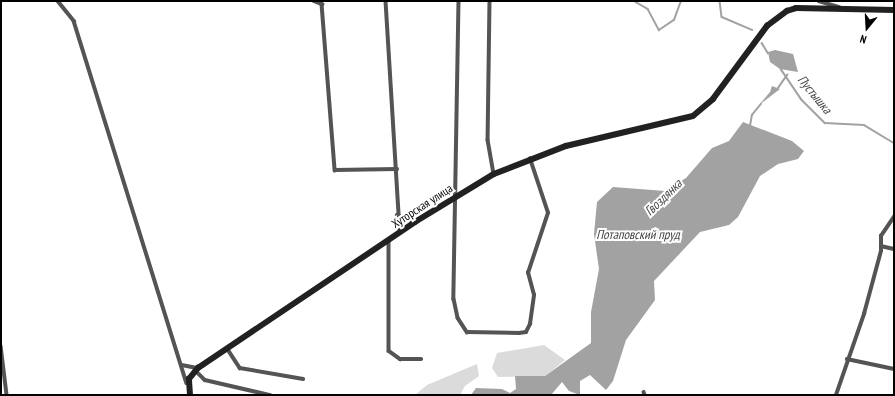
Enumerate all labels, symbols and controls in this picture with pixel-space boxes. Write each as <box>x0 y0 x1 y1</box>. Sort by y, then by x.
north arrow <box>847 8 887 48</box>
text: N <box>858 32 868 47</box>
water label: Пустышка <box>794 73 834 117</box>
water label: Гвоздянка <box>642 177 686 219</box>
street label: Хуторская улица <box>389 181 455 231</box>
water label: Потаповский пруд <box>596 227 680 243</box>

